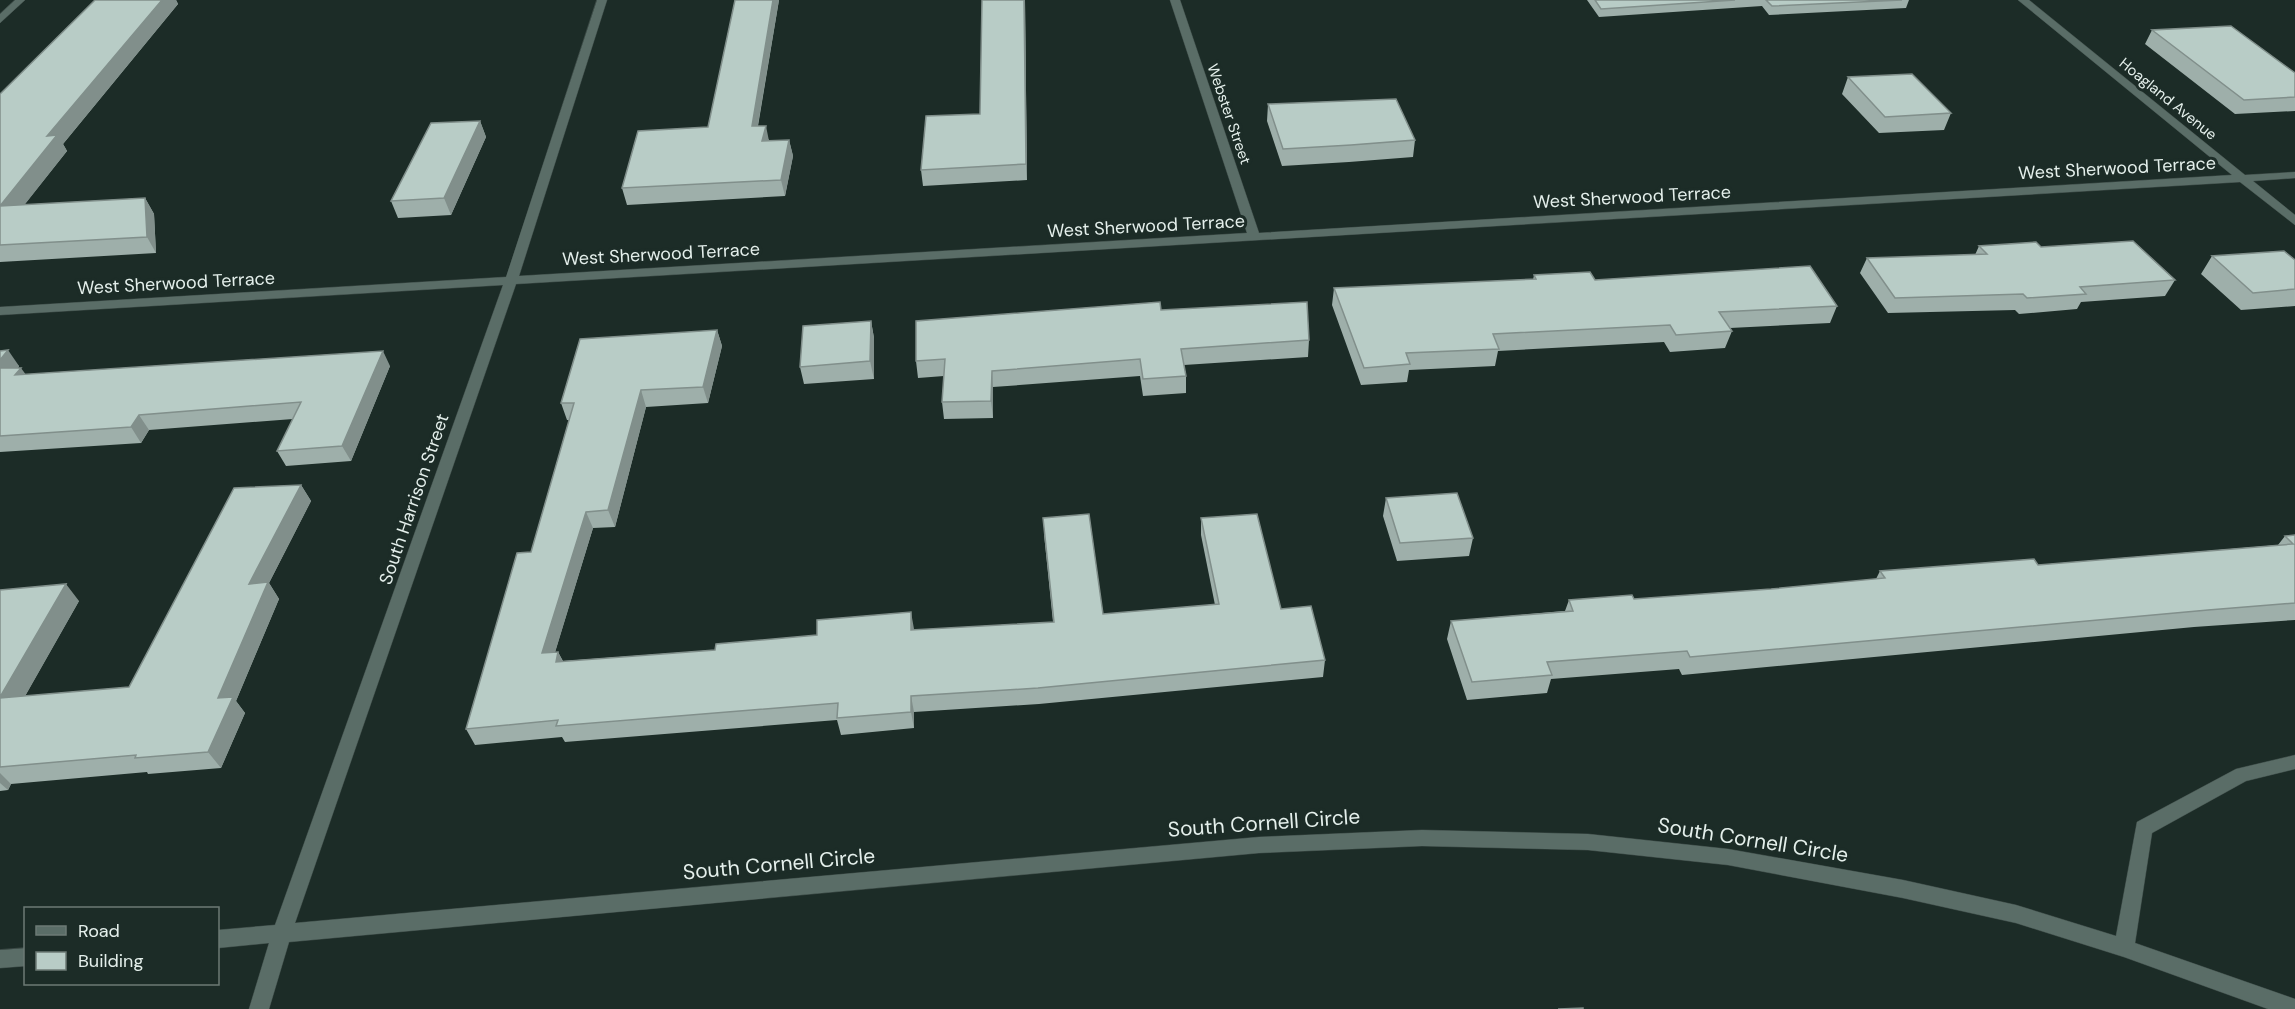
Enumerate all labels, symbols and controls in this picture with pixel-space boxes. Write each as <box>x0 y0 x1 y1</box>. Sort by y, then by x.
street label: Hoagland Avenue <box>2115 53 2221 145</box>
street label: Webster Street <box>1202 61 1256 167</box>
street label: West Sherwood Terrace <box>2017 151 2217 185</box>
street label: West Sherwood Terrace <box>1532 180 1732 214</box>
street label: West Sherwood Terrace <box>1046 209 1246 243</box>
street label: West Sherwood Terrace <box>561 237 761 271</box>
street label: West Sherwood Terrace <box>76 266 276 300</box>
street label: South Harrison Street <box>373 410 455 588</box>
street label: South Cornell Circle <box>1167 802 1361 844</box>
street label: South Cornell Circle <box>1656 811 1850 869</box>
street label: South Cornell Circle <box>682 842 876 886</box>
legend <box>24 907 219 985</box>
text: Road <box>78 919 120 943</box>
text: Building <box>78 949 143 973</box>

